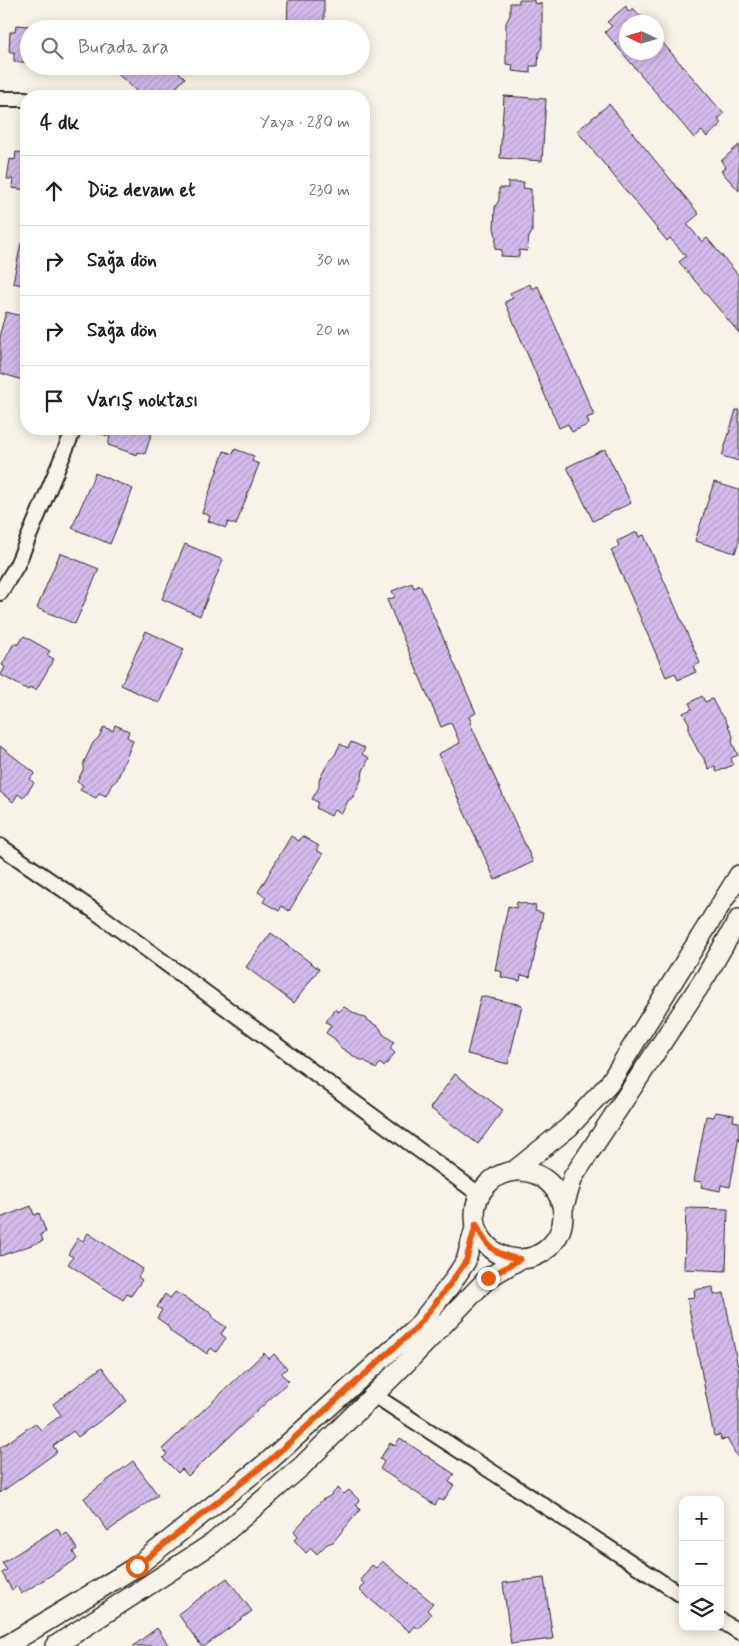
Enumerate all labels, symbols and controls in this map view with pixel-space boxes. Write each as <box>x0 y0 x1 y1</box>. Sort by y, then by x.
north arrow <box>619 15 664 60</box>
search box <box>20 20 370 75</box>
icon: search <box>38 34 66 62</box>
text: Burada ara <box>78 35 169 60</box>
text: 4 dk <box>40 109 79 137</box>
text: Yaya · 280 m <box>260 112 350 133</box>
icon: ahead <box>40 177 68 205</box>
text: Düz devam et <box>87 178 195 203</box>
text: 230 m <box>309 180 350 201</box>
icon: right <box>40 247 68 275</box>
text: Sağa dön <box>87 248 157 273</box>
text: 30 m <box>317 250 350 271</box>
icon: right <box>40 317 68 345</box>
text: Sağa dön <box>87 318 157 343</box>
text: 20 m <box>316 320 350 341</box>
icon: arrive <box>40 387 68 415</box>
text: Varış noktası <box>87 388 198 413</box>
route end <box>477 1267 500 1290</box>
map controls <box>679 1496 724 1631</box>
button: + <box>679 1496 724 1541</box>
button: − <box>679 1541 724 1586</box>
route start <box>126 1555 149 1578</box>
button: layers <box>679 1586 724 1631</box>

